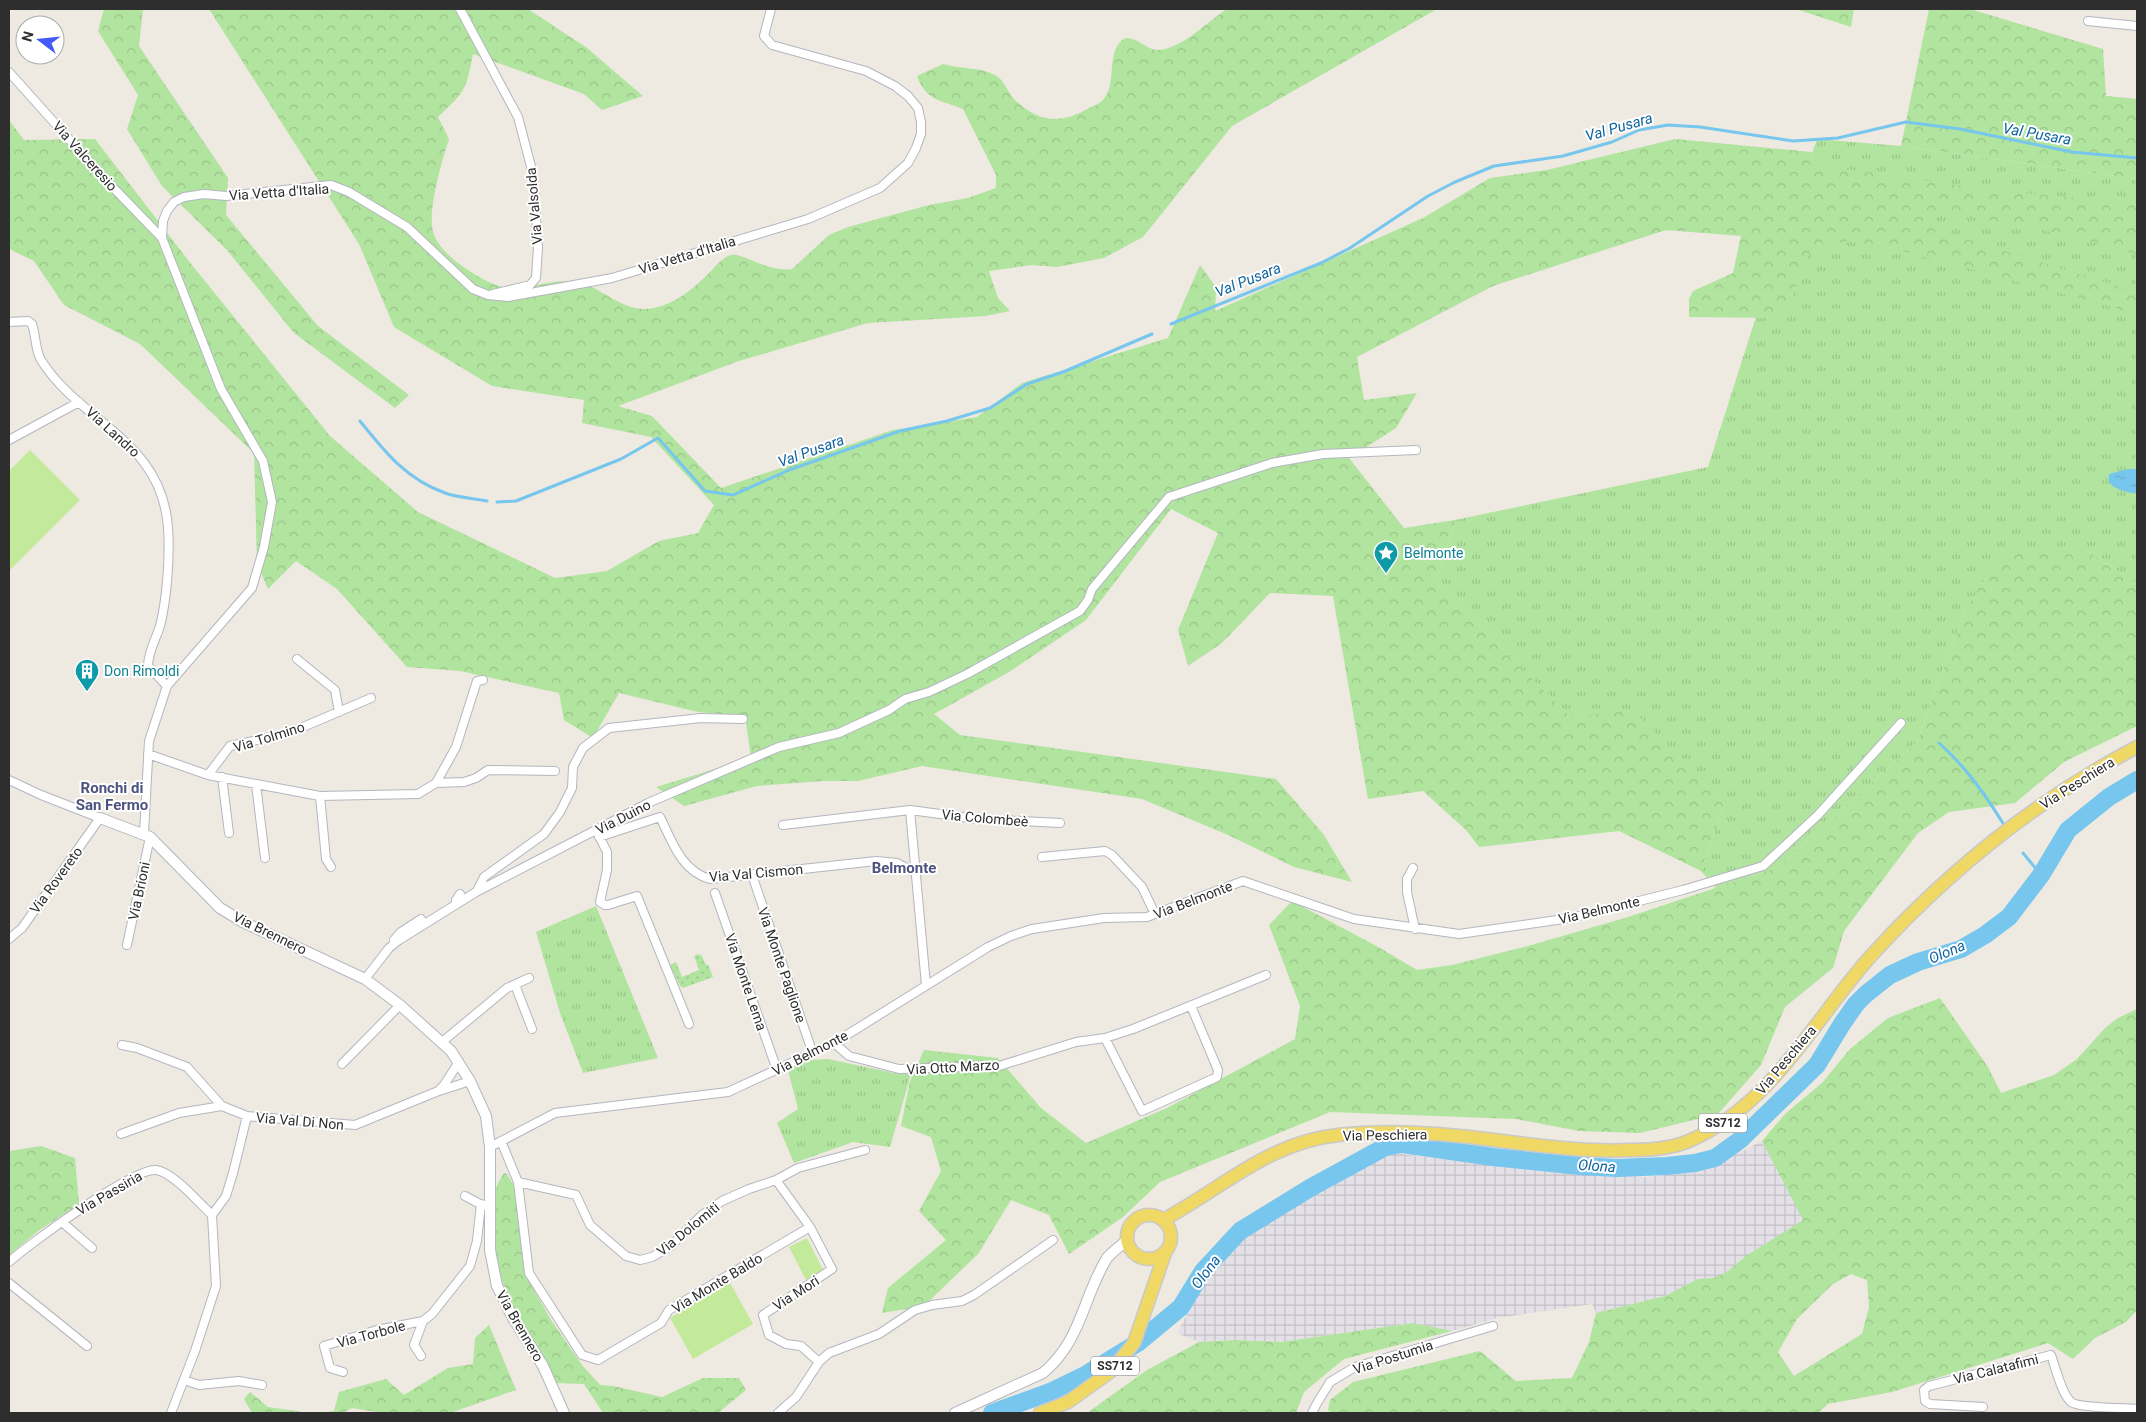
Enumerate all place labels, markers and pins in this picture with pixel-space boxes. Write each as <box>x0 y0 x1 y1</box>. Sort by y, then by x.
place icon: Belmonte <box>1373 540 1399 574</box>
place label: Belmonte <box>1404 545 1464 561</box>
building icon: Don Rimoldi <box>74 658 100 692</box>
place label: Don Rimoldi <box>104 663 179 679</box>

